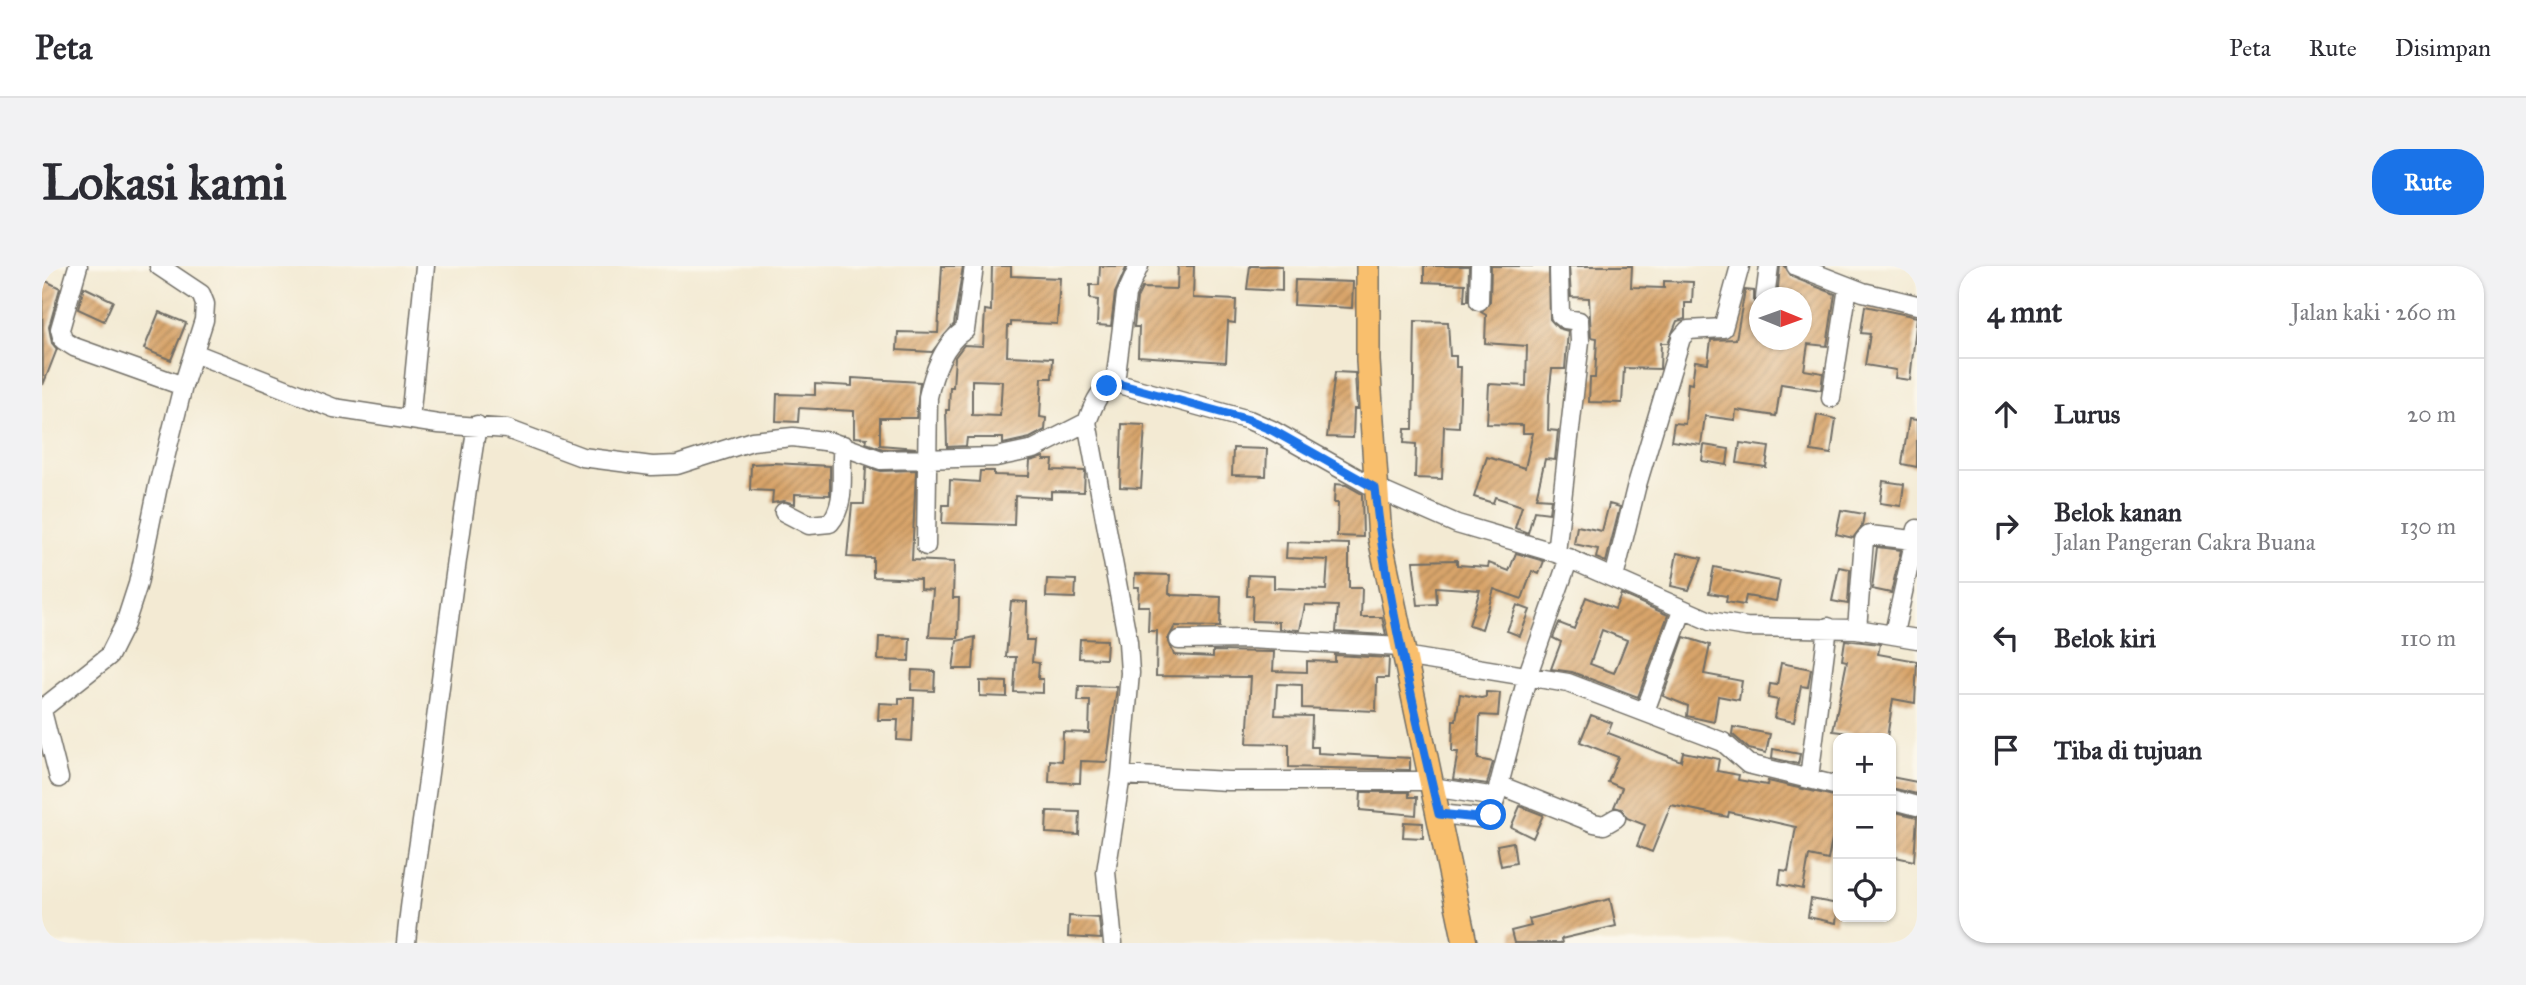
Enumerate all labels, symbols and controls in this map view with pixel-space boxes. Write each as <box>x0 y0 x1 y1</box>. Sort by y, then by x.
text: Peta <box>35 28 92 68</box>
text: Peta <box>2229 33 2271 63</box>
text: Rute <box>2309 33 2357 63</box>
text: Disimpan <box>2395 33 2491 63</box>
button: Rute <box>2372 149 2484 215</box>
text: Lokasi kami <box>42 153 286 212</box>
north arrow <box>1749 287 1812 350</box>
text: 4 mnt <box>1987 294 2062 330</box>
text: Jalan kaki · 260 m <box>2291 298 2456 326</box>
route end <box>1091 370 1122 401</box>
icon: ahead <box>1987 395 2025 433</box>
text: Lurus <box>2054 398 2120 430</box>
text: 20 m <box>2407 400 2456 428</box>
text: Belok kanan <box>2054 496 2182 528</box>
icon: right <box>1987 507 2025 545</box>
text: 130 m <box>2400 512 2456 540</box>
text: Jalan Pangeran Cakra Buana <box>2054 528 2315 556</box>
icon: left <box>1987 619 2025 657</box>
text: Belok kiri <box>2054 622 2156 654</box>
text: 110 m <box>2400 624 2456 652</box>
icon: arrive <box>1987 731 2025 769</box>
map controls <box>1833 733 1896 922</box>
button: + <box>1833 733 1896 796</box>
text: Tiba di tujuan <box>2054 734 2202 766</box>
button: − <box>1833 796 1896 859</box>
route start <box>1475 799 1506 830</box>
button: locate <box>1833 859 1896 922</box>

